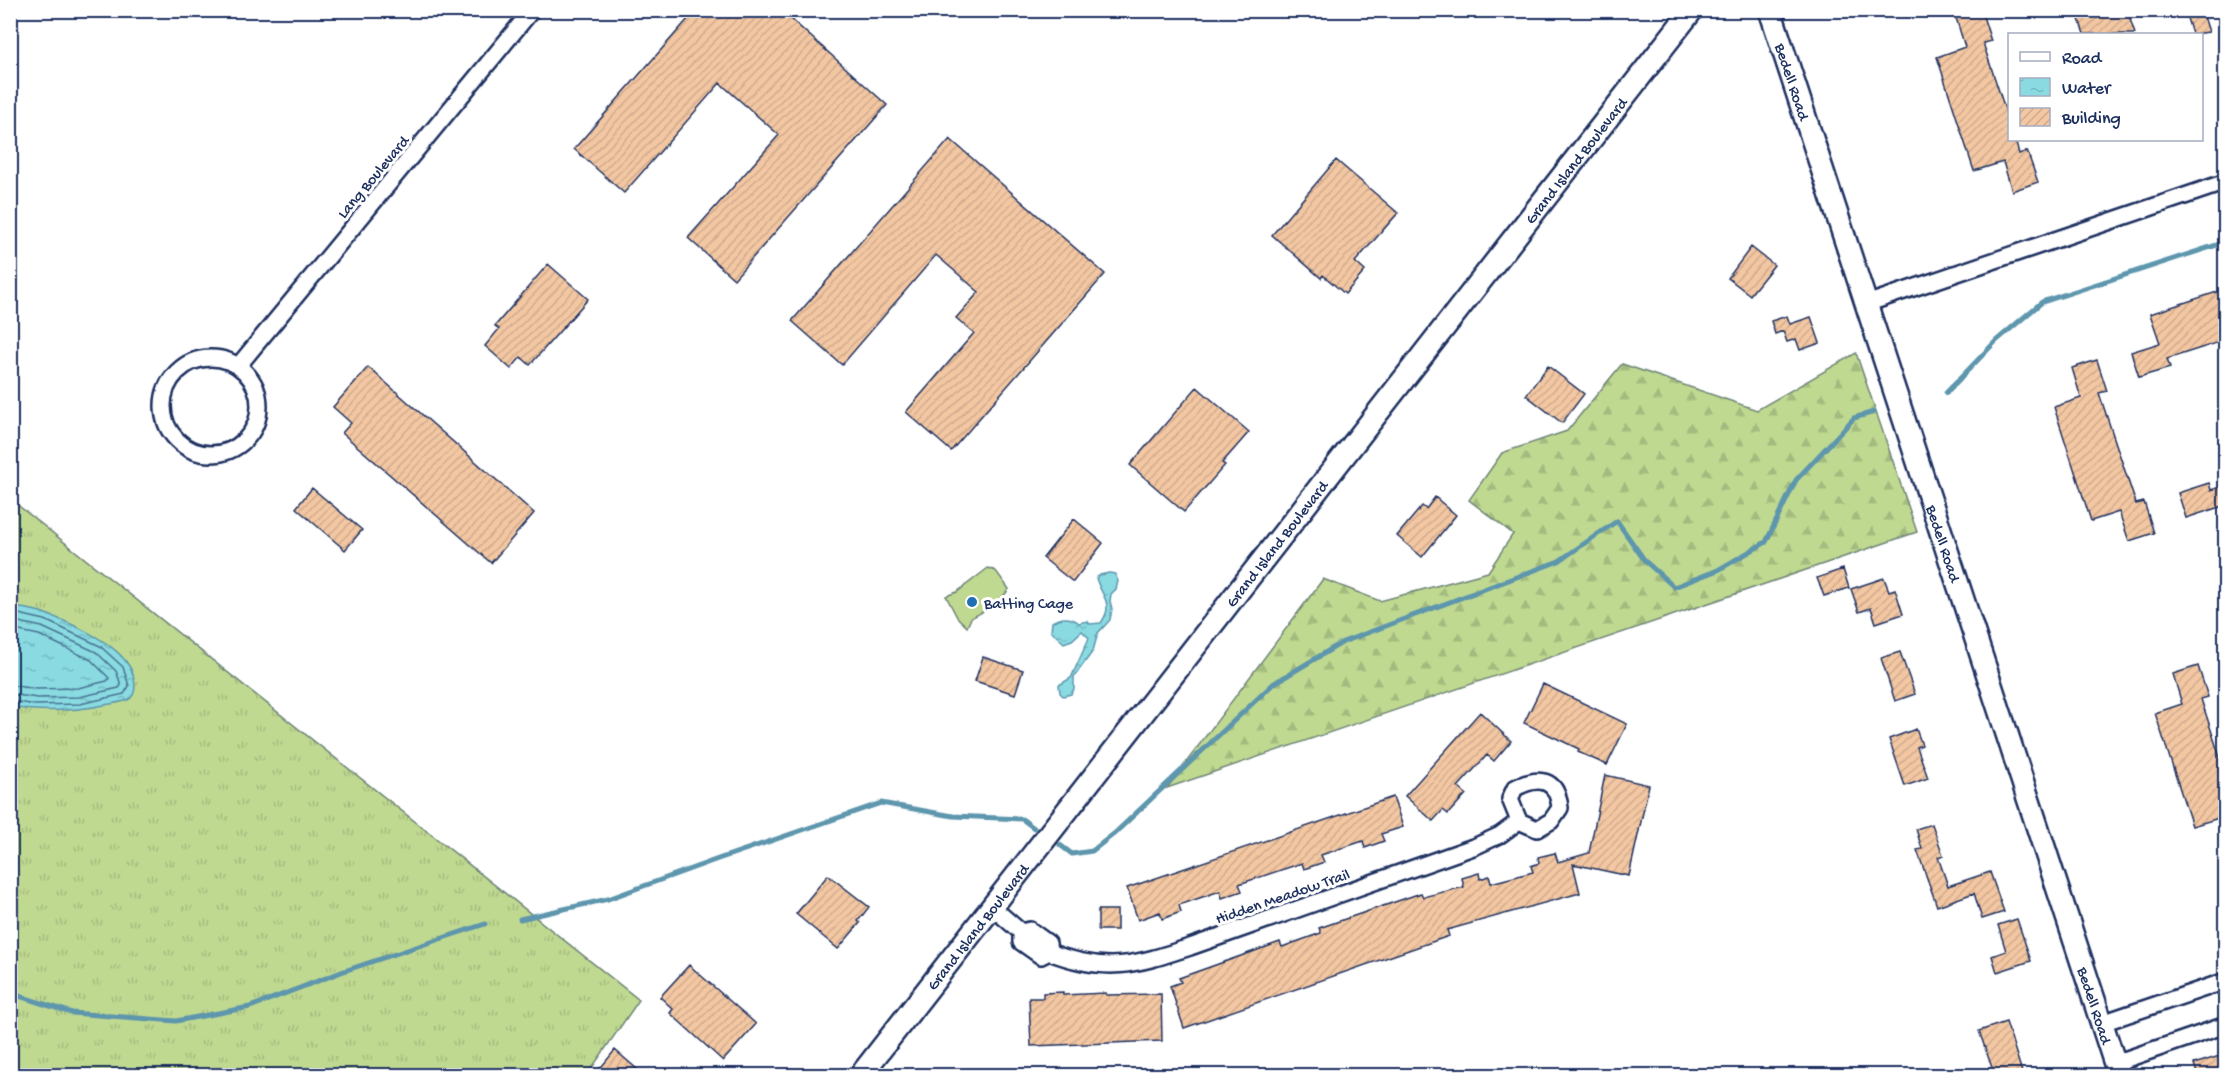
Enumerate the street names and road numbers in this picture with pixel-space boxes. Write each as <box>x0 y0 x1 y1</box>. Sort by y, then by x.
street label: Bedell Road <box>1768 40 1812 125</box>
street label: Grand Island Boulevard <box>1522 94 1634 229</box>
street label: Lang Boulevard <box>335 132 416 223</box>
street label: Grand Island Boulevard <box>1223 477 1335 612</box>
street label: Bedell Road <box>1919 502 1963 587</box>
street label: Grand Island Boulevard <box>924 860 1036 995</box>
street label: Hidden Meadow Trail <box>1213 866 1353 930</box>
street label: Bedell Road <box>2071 964 2114 1049</box>

